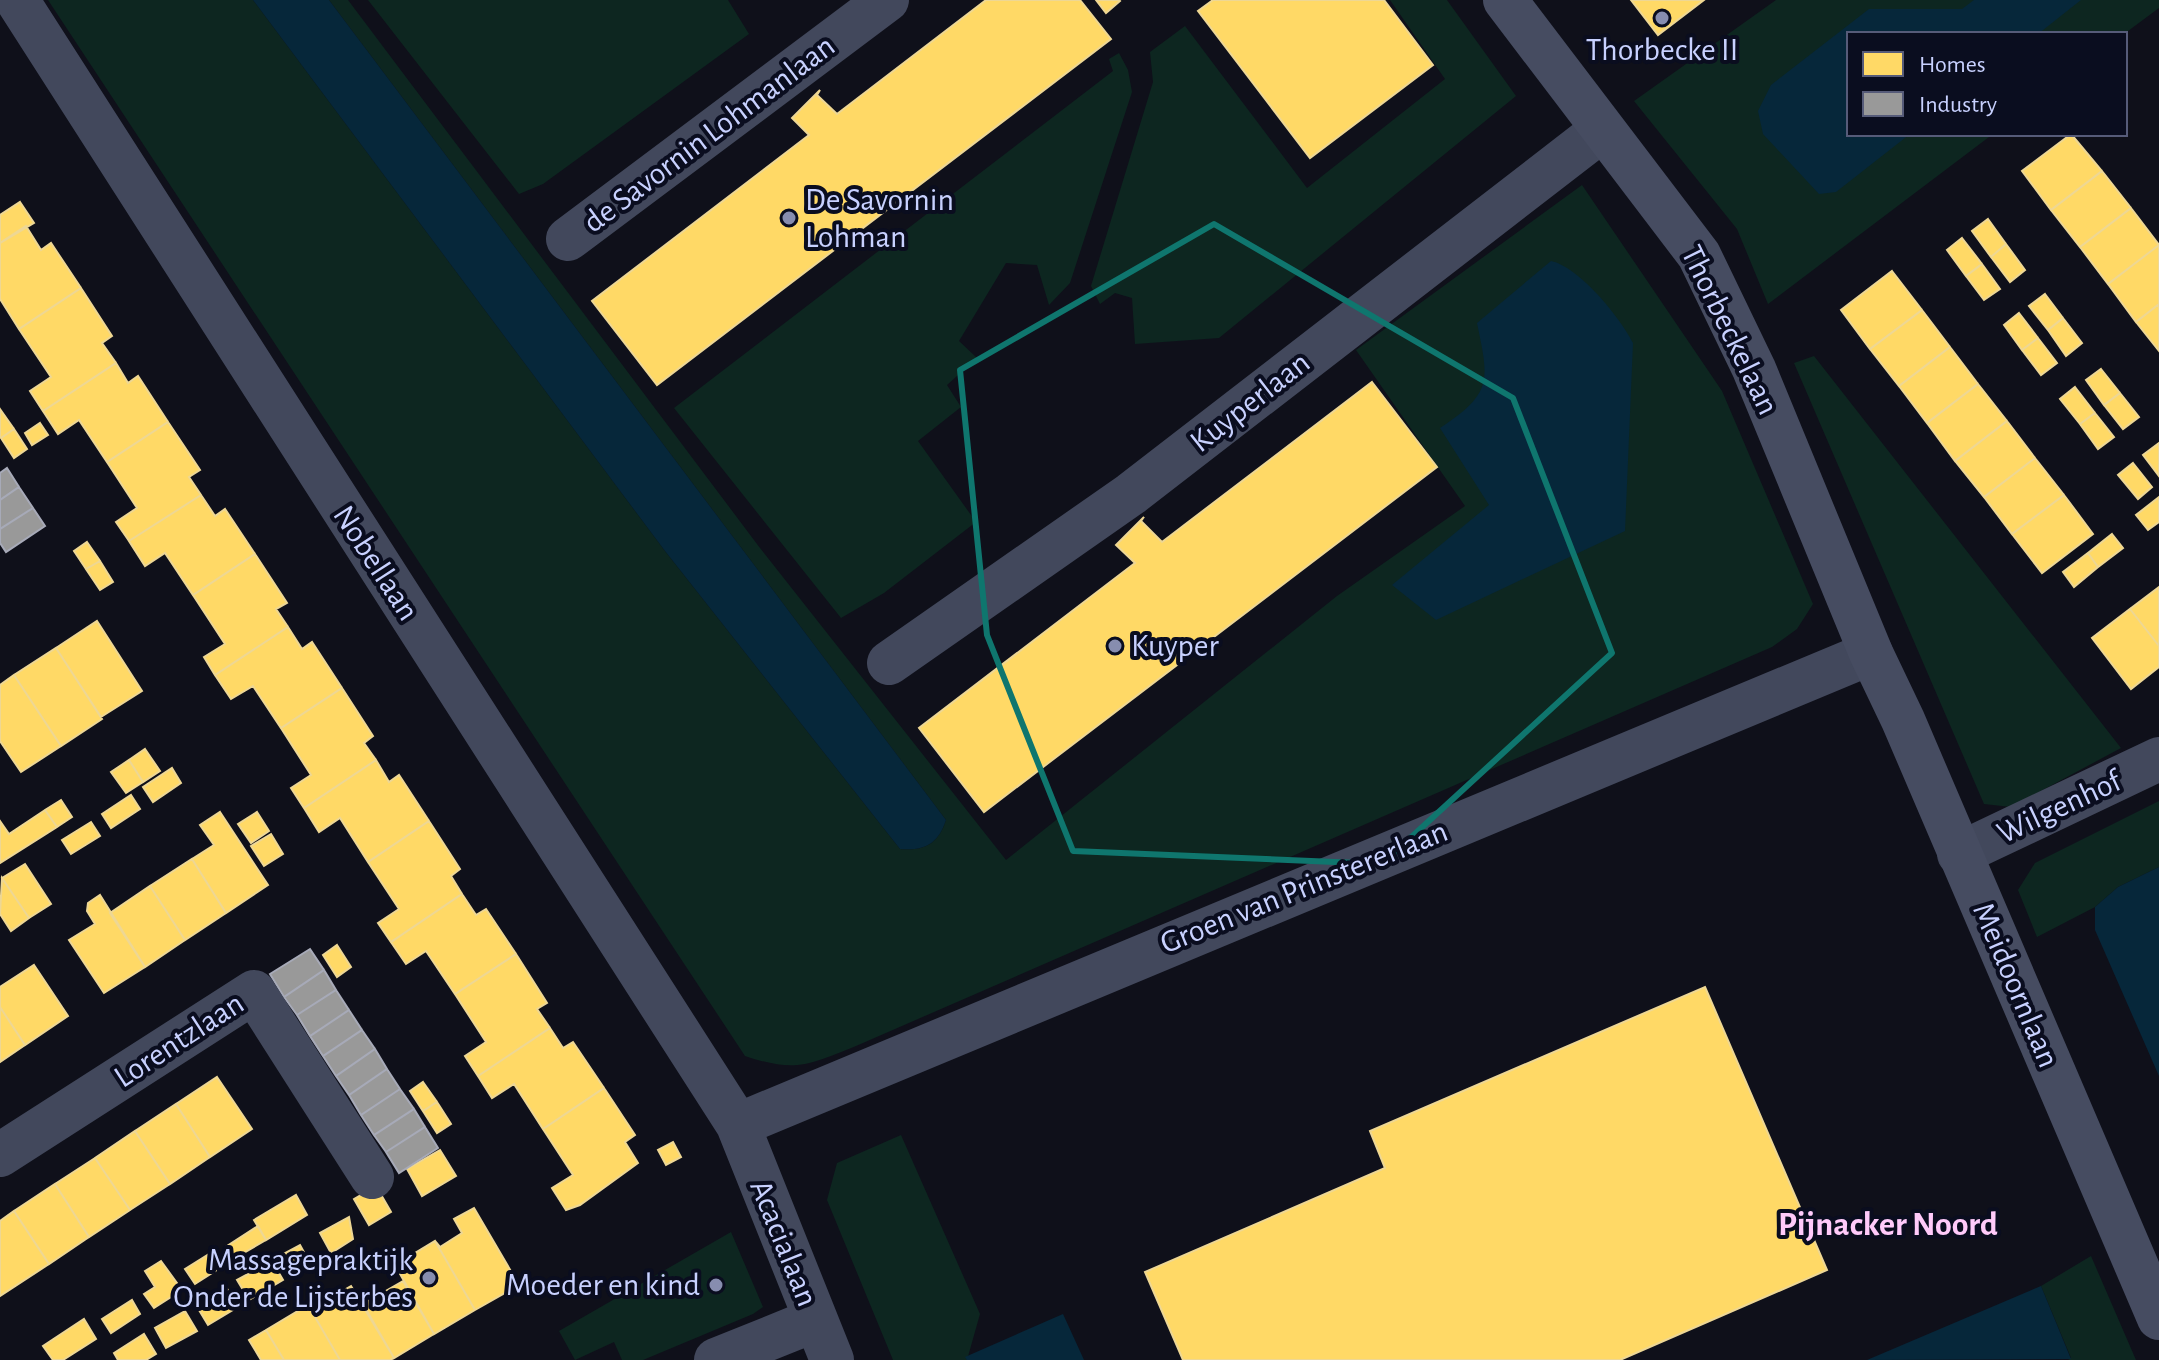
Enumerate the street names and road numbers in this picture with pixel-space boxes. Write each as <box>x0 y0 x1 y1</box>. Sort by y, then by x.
street label: de Savornin Lohmanlaan <box>577 29 841 239</box>
street label: Thorbeckelaan <box>1675 240 1785 420</box>
street label: Kuyperlaan <box>1184 346 1316 458</box>
street label: Nobellaan <box>327 500 425 626</box>
street label: Wilgenhof <box>1992 764 2128 849</box>
street label: Groen van Prinstererlaan <box>1156 815 1452 959</box>
street label: Meidoornlaan <box>1967 898 2065 1072</box>
street label: Lorentzlaan <box>109 987 249 1093</box>
street label: Acacialaan <box>744 1175 824 1311</box>

